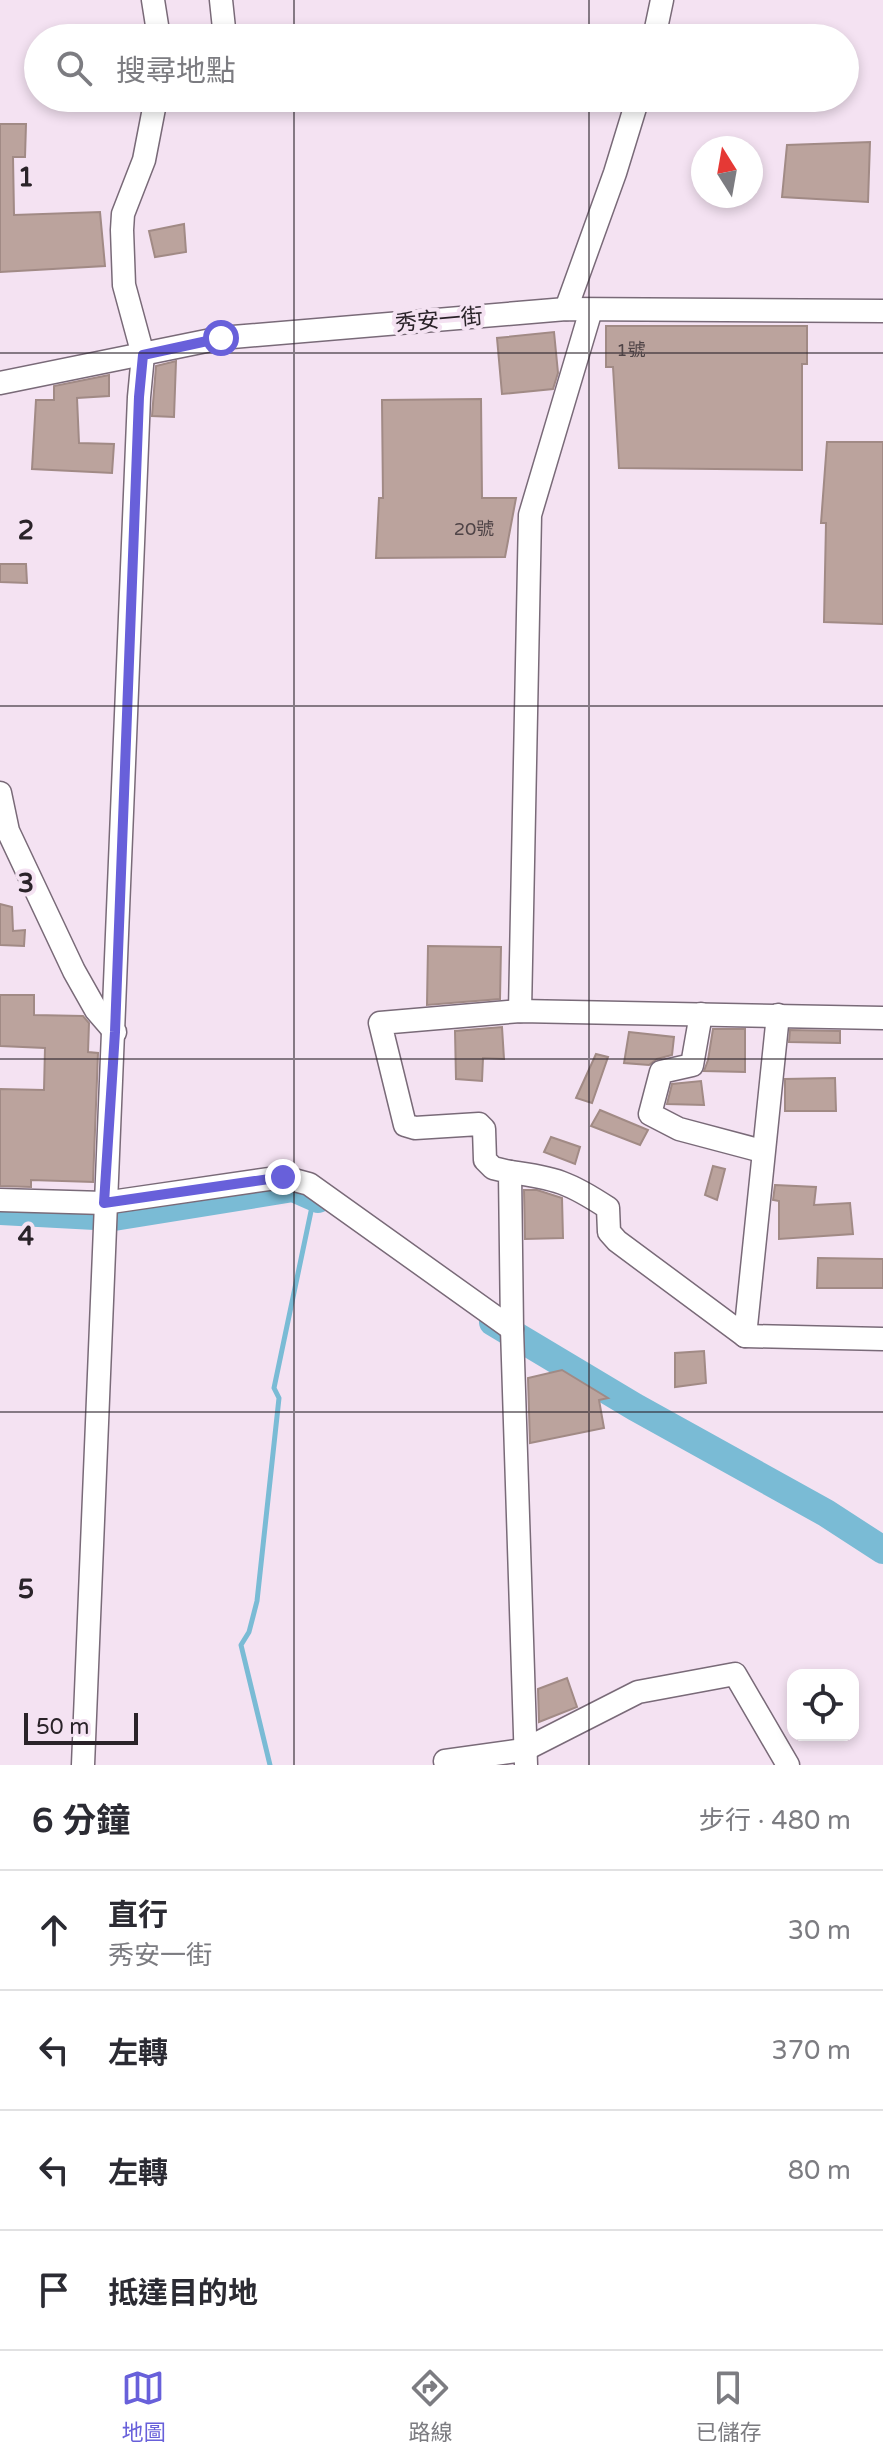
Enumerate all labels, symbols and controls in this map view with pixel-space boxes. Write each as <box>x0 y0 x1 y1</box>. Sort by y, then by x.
search box <box>24 24 859 112</box>
icon: search <box>52 46 96 90</box>
text: 搜尋地點 <box>116 53 236 90</box>
north arrow <box>691 136 763 208</box>
text: 1 <box>18 162 34 193</box>
street label: 秀安一街 <box>394 303 484 337</box>
route start <box>203 320 239 356</box>
house number: 1號 <box>616 339 646 361</box>
text: 2 <box>18 515 34 546</box>
house number: 20號 <box>454 518 494 540</box>
text: 3 <box>18 868 34 899</box>
route end <box>265 1159 301 1195</box>
text: 4 <box>18 1221 34 1252</box>
text: 5 <box>18 1574 34 1605</box>
map controls <box>787 1669 859 1741</box>
button: locate <box>787 1669 859 1741</box>
scale bar <box>24 1709 138 1745</box>
text: 50 m <box>36 1714 90 1740</box>
text: 6 分鐘 <box>32 1801 130 1842</box>
text: 步行 · 480 m <box>699 1805 851 1836</box>
text: 直行 <box>108 1897 168 1934</box>
icon: ahead <box>32 1908 76 1952</box>
text: 30 m <box>788 1915 851 1946</box>
text: 秀安一街 <box>108 1940 212 1971</box>
icon: left <box>32 2028 76 2072</box>
text: 左轉 <box>108 2035 168 2072</box>
text: 370 m <box>771 2035 851 2066</box>
icon: left <box>32 2148 76 2192</box>
text: 左轉 <box>108 2155 168 2192</box>
text: 80 m <box>788 2155 851 2186</box>
icon: arrive <box>32 2268 76 2312</box>
text: 抵達目的地 <box>108 2275 258 2312</box>
tab: 地圖 <box>121 2366 166 2446</box>
tab: 路線 <box>408 2366 453 2446</box>
tab: 已儲存 <box>695 2366 762 2446</box>

